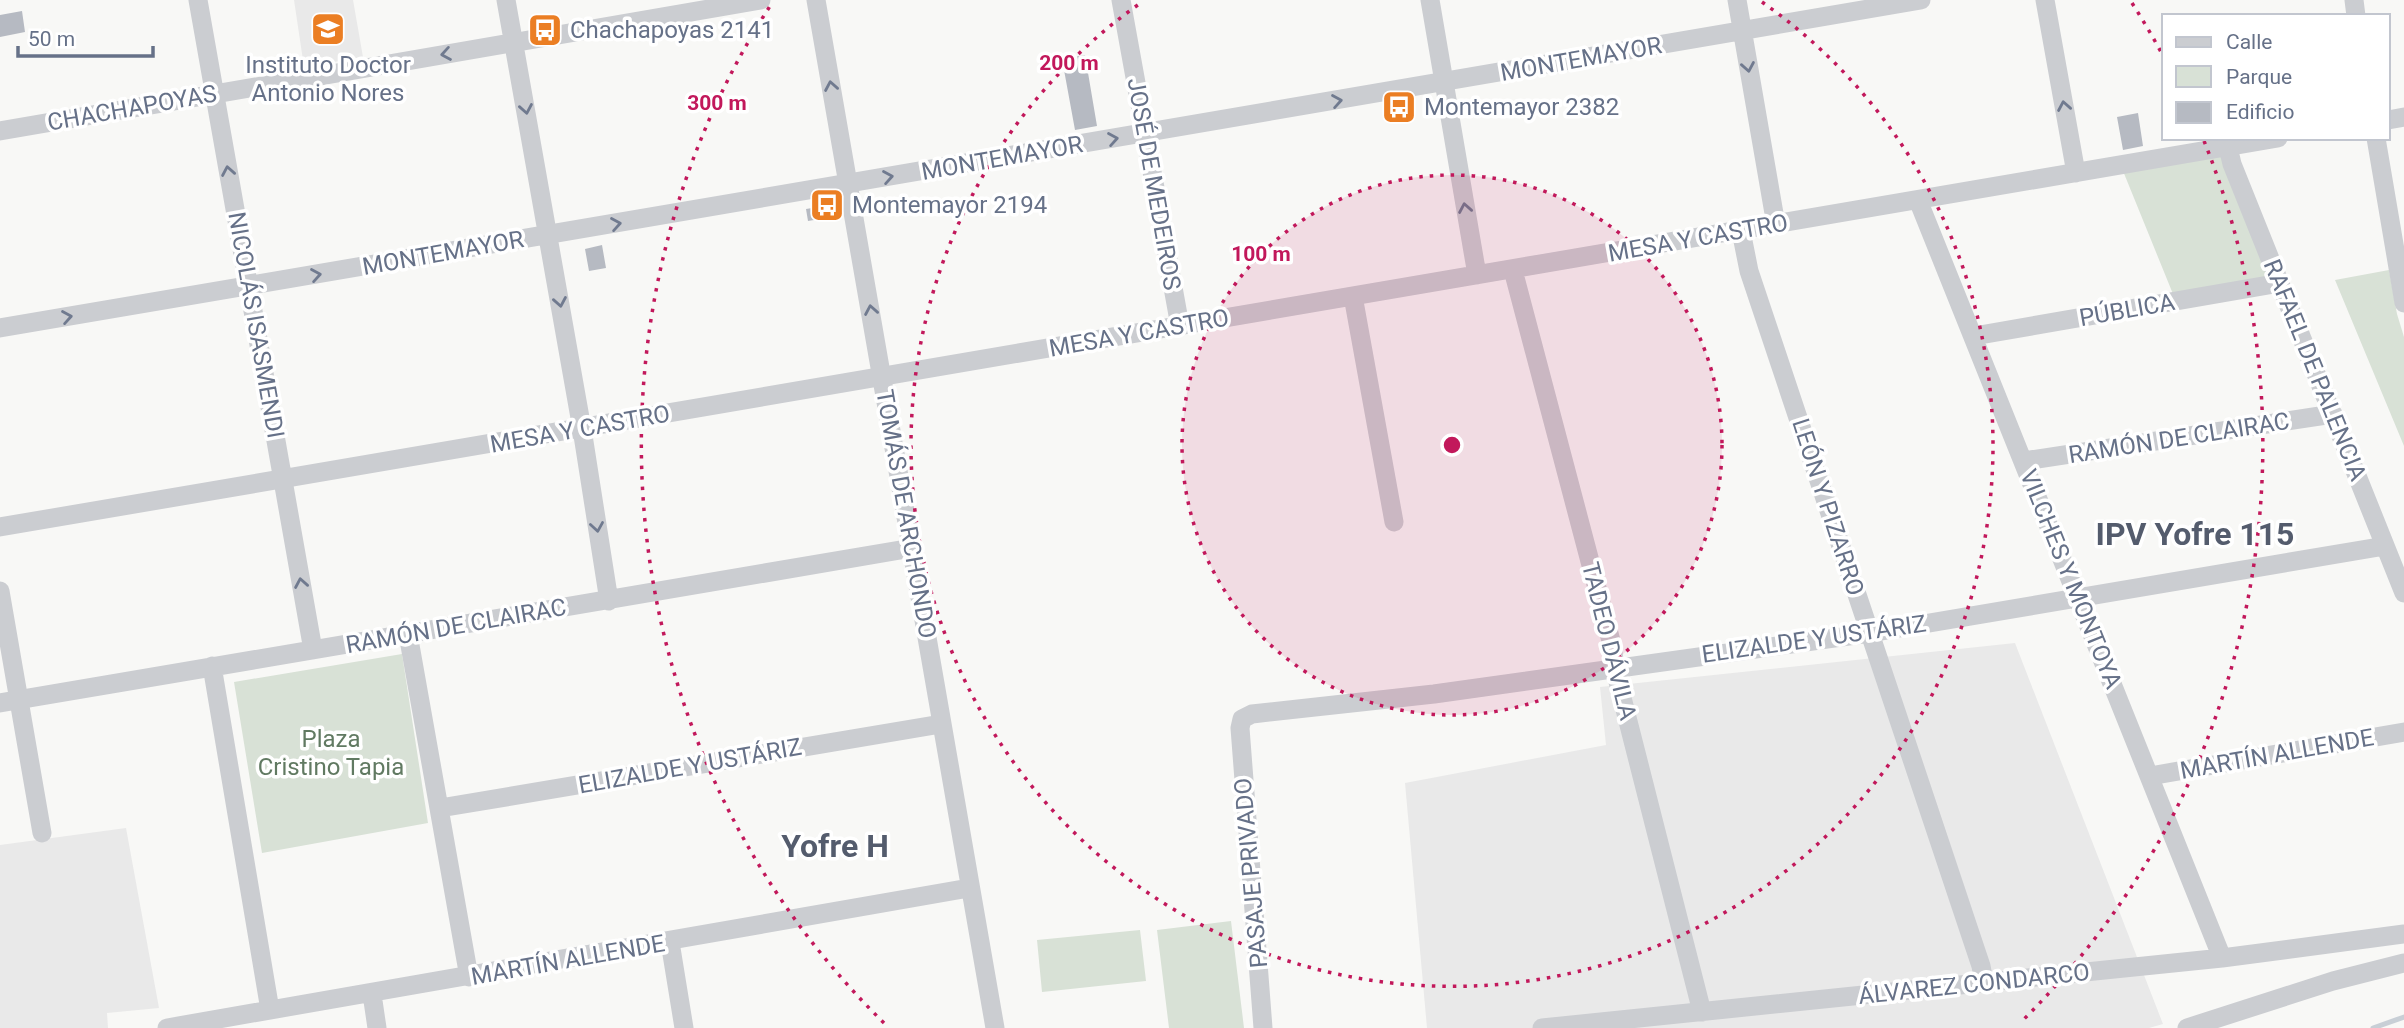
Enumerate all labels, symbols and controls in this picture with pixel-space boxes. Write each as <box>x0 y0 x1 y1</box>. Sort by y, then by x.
school or university icon: Instituto Doctor Antonio Nores <box>309 10 347 48</box>
bus stop icon: Chachapoyas 2141 <box>526 11 564 49</box>
scale bar <box>18 14 152 58</box>
legend <box>2162 14 2390 140</box>
place label: Chachapoyas 2141 <box>570 16 774 44</box>
text: 50 m <box>28 27 75 51</box>
text: Calle <box>2226 30 2272 54</box>
street label: MONTEMAYOR <box>1498 31 1664 87</box>
one-way arrow <box>441 46 452 61</box>
place label: Instituto Doctor Antonio Nores <box>245 51 411 107</box>
text: 200 m <box>1039 51 1099 75</box>
one-way arrow <box>1740 61 1755 73</box>
text: Parque <box>2226 65 2292 89</box>
street label: JOSÉ DE MEDEIROS <box>1122 76 1186 292</box>
street label: CHACHAPOYAS <box>45 79 219 137</box>
one-way arrow <box>824 80 839 92</box>
bus stop icon: Montemayor 2382 <box>1380 88 1418 126</box>
text: 300 m <box>687 91 747 115</box>
place label: Montemayor 2382 <box>1424 93 1619 121</box>
one-way arrow <box>1331 94 1343 109</box>
one-way arrow <box>2057 100 2072 112</box>
text: Edificio <box>2226 100 2294 124</box>
one-way arrow <box>518 103 533 115</box>
street label: MONTEMAYOR <box>919 130 1085 186</box>
one-way arrow <box>1107 132 1119 147</box>
one-way arrow <box>221 165 236 177</box>
one-way arrow <box>883 170 894 185</box>
bus stop icon: Montemayor 2194 <box>808 186 846 224</box>
place label: Montemayor 2194 <box>852 191 1047 219</box>
one-way arrow <box>1458 202 1473 214</box>
street label: MESA Y CASTRO <box>1606 208 1790 268</box>
street label: NICOLÁS ISASMENDI <box>222 210 290 440</box>
one-way arrow <box>610 217 622 232</box>
street label: MONTEMAYOR <box>360 225 526 281</box>
text: 100 m <box>1231 242 1291 266</box>
street label: RAFAEL DE PALENCIA <box>2258 255 2372 485</box>
one-way arrow <box>310 268 322 283</box>
street label: PÚBLICA <box>2077 288 2177 332</box>
one-way arrow <box>552 296 567 308</box>
street label: MESA Y CASTRO <box>1047 303 1231 363</box>
one-way arrow <box>864 304 879 316</box>
one-way arrow <box>61 310 73 325</box>
street label: TOMÁS DE ARCHONDO <box>870 388 942 640</box>
street label: MESA Y CASTRO <box>488 399 672 459</box>
street label: RAMÓN DE CLAIRAC <box>2067 407 2291 469</box>
street label: LEÓN Y PIZARRO <box>1786 415 1870 599</box>
centre of rings <box>1440 433 1464 457</box>
street label: VILCHES Y MONTOYA <box>2014 465 2128 693</box>
district label: IPV Yofre 115 <box>2096 515 2294 553</box>
one-way arrow <box>589 521 604 533</box>
street label: TADEO DÁVILA <box>1576 559 1642 723</box>
one-way arrow <box>295 577 310 589</box>
street label: RAMÓN DE CLAIRAC <box>344 593 568 659</box>
street label: ELIZALDE Y USTÁRIZ <box>1700 609 1928 669</box>
street label: MARTÍN ALLENDE <box>2178 723 2376 785</box>
park label: Plaza Cristino Tapia <box>258 725 404 781</box>
street label: ELIZALDE Y USTÁRIZ <box>576 733 804 799</box>
street label: PASAJE PRIVADO <box>1229 777 1273 969</box>
district label: Yofre H <box>781 827 889 865</box>
street label: MARTÍN ALLENDE <box>469 929 667 991</box>
street label: ÁLVAREZ CONDARCO <box>1857 958 2091 1010</box>

